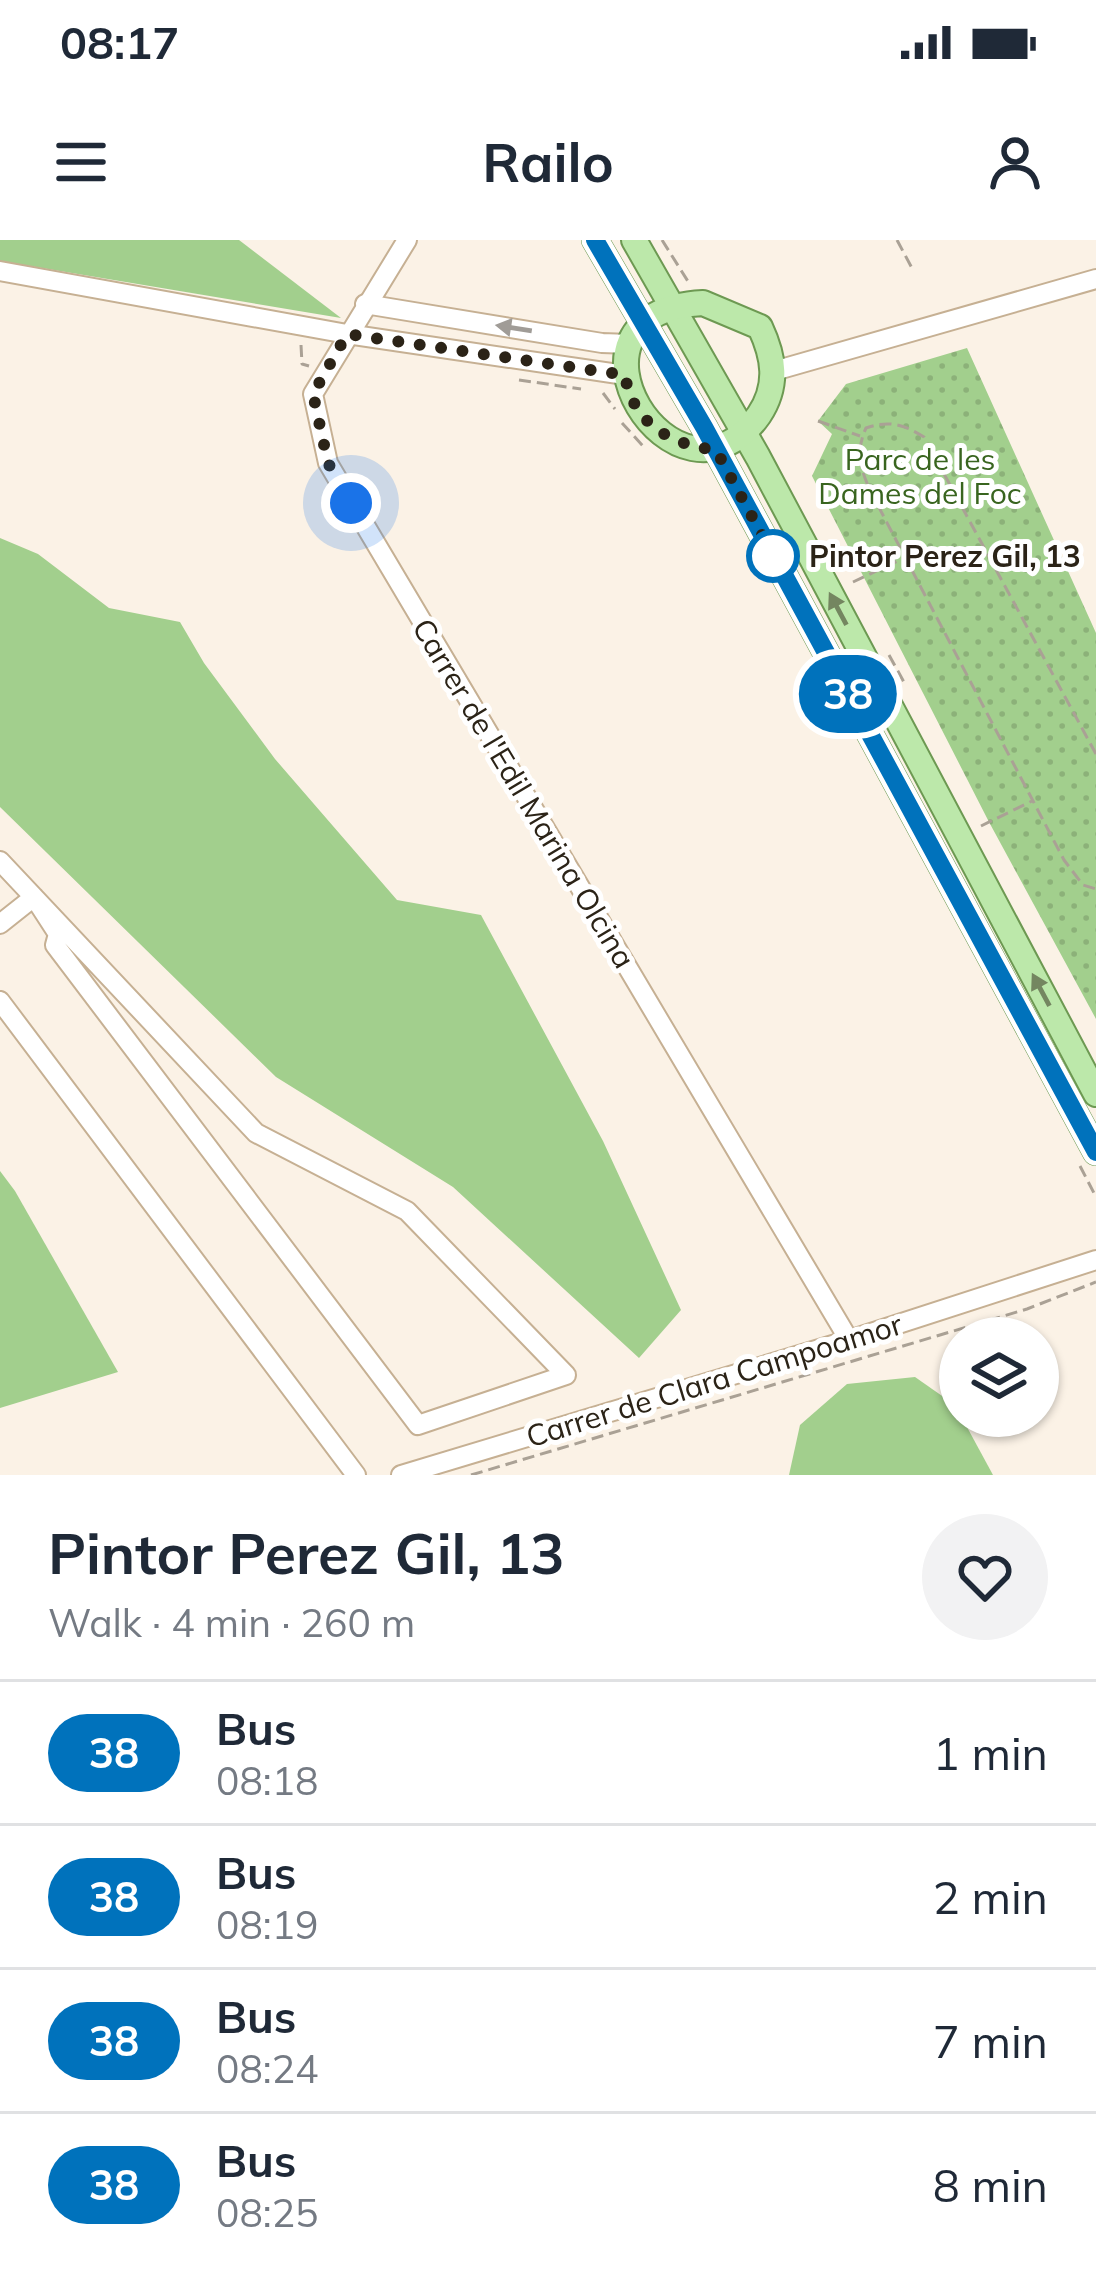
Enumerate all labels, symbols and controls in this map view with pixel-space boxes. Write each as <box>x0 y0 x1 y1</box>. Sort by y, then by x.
text: 08:17 <box>60 14 179 70</box>
text: Railo <box>482 128 614 196</box>
icon: menu <box>48 129 114 195</box>
icon: person <box>982 129 1048 195</box>
one-way arrow <box>495 319 532 338</box>
park label: Parc de les Dames del Foc <box>818 440 1022 512</box>
your location <box>321 473 381 533</box>
marker: Pintor Perez Gil, 13 <box>748 531 798 581</box>
place label: Pintor Perez Gil, 13 <box>809 537 1081 575</box>
one-way arrow <box>829 591 849 626</box>
street label: Carrer de l'Edil Marina Olcina <box>404 611 644 975</box>
line badge: 38 <box>794 655 902 733</box>
text: 38 <box>823 667 873 720</box>
one-way arrow <box>1031 973 1052 1008</box>
street label: Carrer de Clara Campoamor <box>522 1305 907 1455</box>
map controls <box>939 1317 1059 1437</box>
button: layers <box>939 1317 1059 1437</box>
button: heart <box>922 1514 1048 1640</box>
text: Pintor Perez Gil, 13 <box>48 1517 565 1588</box>
text: Walk · 4 min · 260 m <box>48 1598 415 1647</box>
text: Bus <box>216 1700 296 1756</box>
text: 1 min <box>933 1725 1048 1781</box>
text: 38 <box>89 1726 139 1779</box>
text: 08:18 <box>216 1756 319 1805</box>
text: Bus <box>216 1844 296 1900</box>
text: 2 min <box>933 1869 1048 1925</box>
text: 38 <box>89 1870 139 1923</box>
text: 08:19 <box>216 1900 319 1949</box>
text: Bus <box>216 1988 296 2044</box>
text: 7 min <box>933 2013 1048 2069</box>
text: 38 <box>89 2014 139 2067</box>
text: 08:24 <box>216 2044 319 2093</box>
text: Bus <box>216 2132 296 2188</box>
text: 8 min <box>933 2157 1048 2213</box>
text: 38 <box>89 2158 139 2211</box>
text: 08:25 <box>216 2188 319 2237</box>

